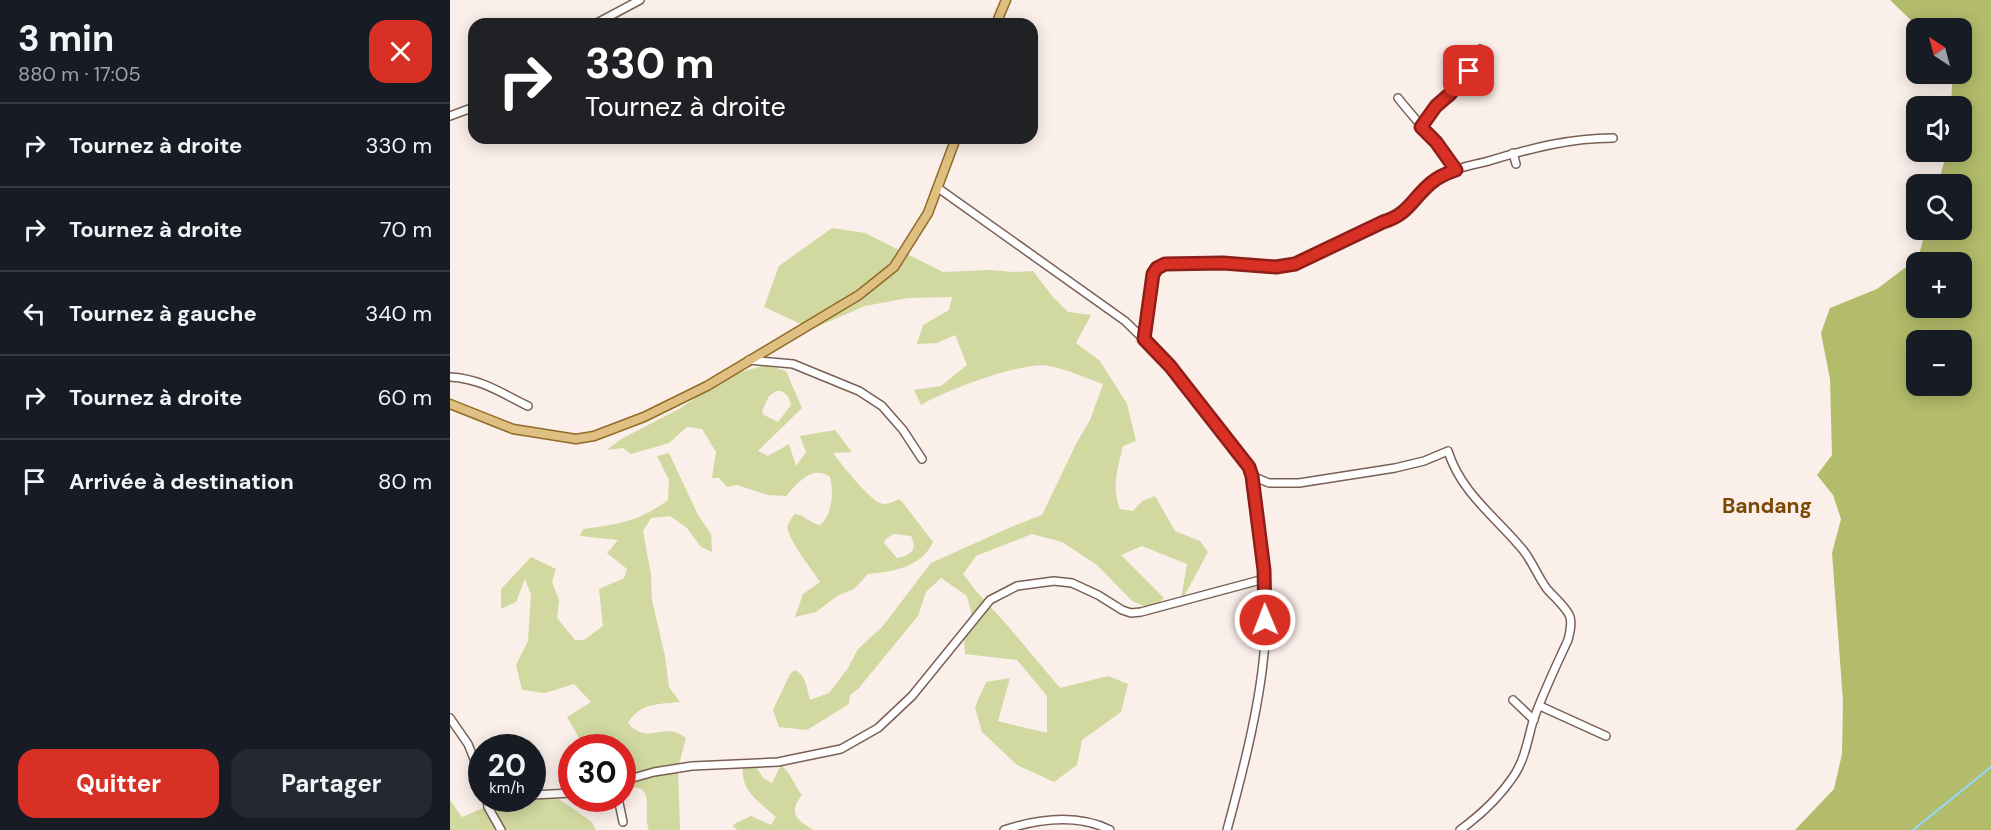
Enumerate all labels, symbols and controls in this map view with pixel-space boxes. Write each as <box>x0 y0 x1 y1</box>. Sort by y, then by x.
text: 3 min <box>18 15 114 62</box>
north arrow <box>1906 18 1972 84</box>
map controls <box>1906 18 1972 396</box>
button: close <box>369 20 432 83</box>
text: 330 m <box>585 36 715 91</box>
icon: right <box>486 42 564 120</box>
pin <box>1443 45 1494 96</box>
icon: arrive <box>1452 54 1485 87</box>
text: 880 m · 17:05 <box>18 61 141 87</box>
text: Tournez à droite <box>585 89 786 124</box>
button: sound <box>1906 96 1972 162</box>
icon: right <box>18 129 51 162</box>
text: Tournez à droite <box>69 131 242 160</box>
text: 330 m <box>365 131 432 160</box>
button: search <box>1906 174 1972 240</box>
icon: right <box>18 213 51 246</box>
text: Tournez à droite <box>69 215 242 244</box>
text: 70 m <box>380 215 432 244</box>
button: + <box>1906 252 1972 318</box>
icon: left <box>18 297 51 330</box>
text: Tournez à gauche <box>69 299 257 328</box>
text: 340 m <box>365 299 432 328</box>
button: − <box>1906 330 1972 396</box>
icon: right <box>18 381 51 414</box>
text: Tournez à droite <box>69 383 242 412</box>
text: 60 m <box>378 383 432 412</box>
icon: arrive <box>18 465 51 498</box>
text: Arrivée à destination <box>69 467 294 496</box>
text: 80 m <box>378 467 432 496</box>
district label: Bandang <box>1722 492 1812 520</box>
position arrow <box>1233 588 1297 652</box>
speed limit sign: 30 <box>558 734 636 812</box>
text: 20 <box>488 746 526 785</box>
button: Quitter <box>18 749 219 818</box>
button: Partager <box>231 749 432 818</box>
text: km/h <box>489 778 525 798</box>

